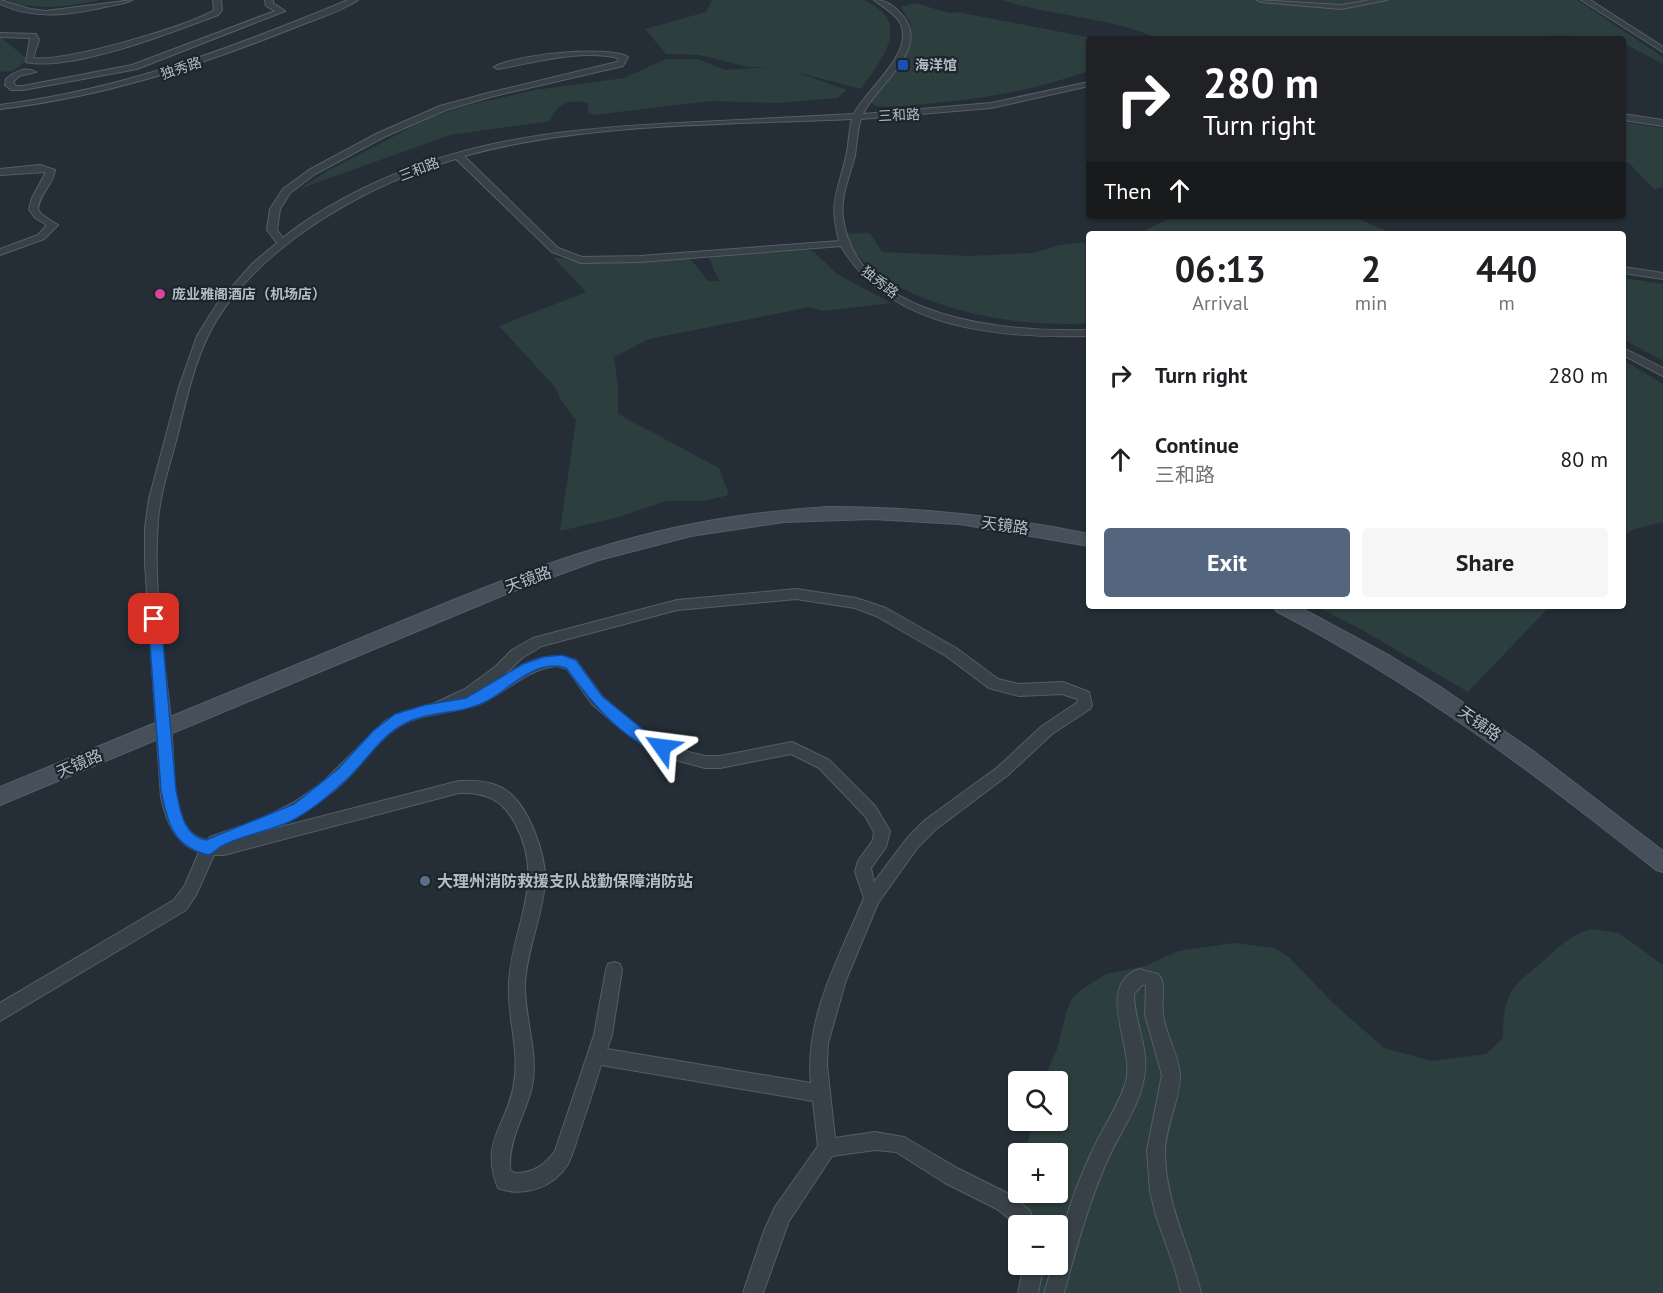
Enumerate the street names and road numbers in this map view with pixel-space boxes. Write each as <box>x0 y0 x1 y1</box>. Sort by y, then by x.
street label: 独秀路 <box>158 53 204 83</box>
street label: 三和路 <box>878 105 920 125</box>
street label: 三和路 <box>396 153 442 185</box>
street label: 独秀路 <box>858 262 902 302</box>
street label: 天镜路 <box>980 512 1030 538</box>
street label: 天镜路 <box>502 561 554 597</box>
street label: 天镜路 <box>1455 701 1505 745</box>
street label: 天镜路 <box>53 744 105 782</box>

